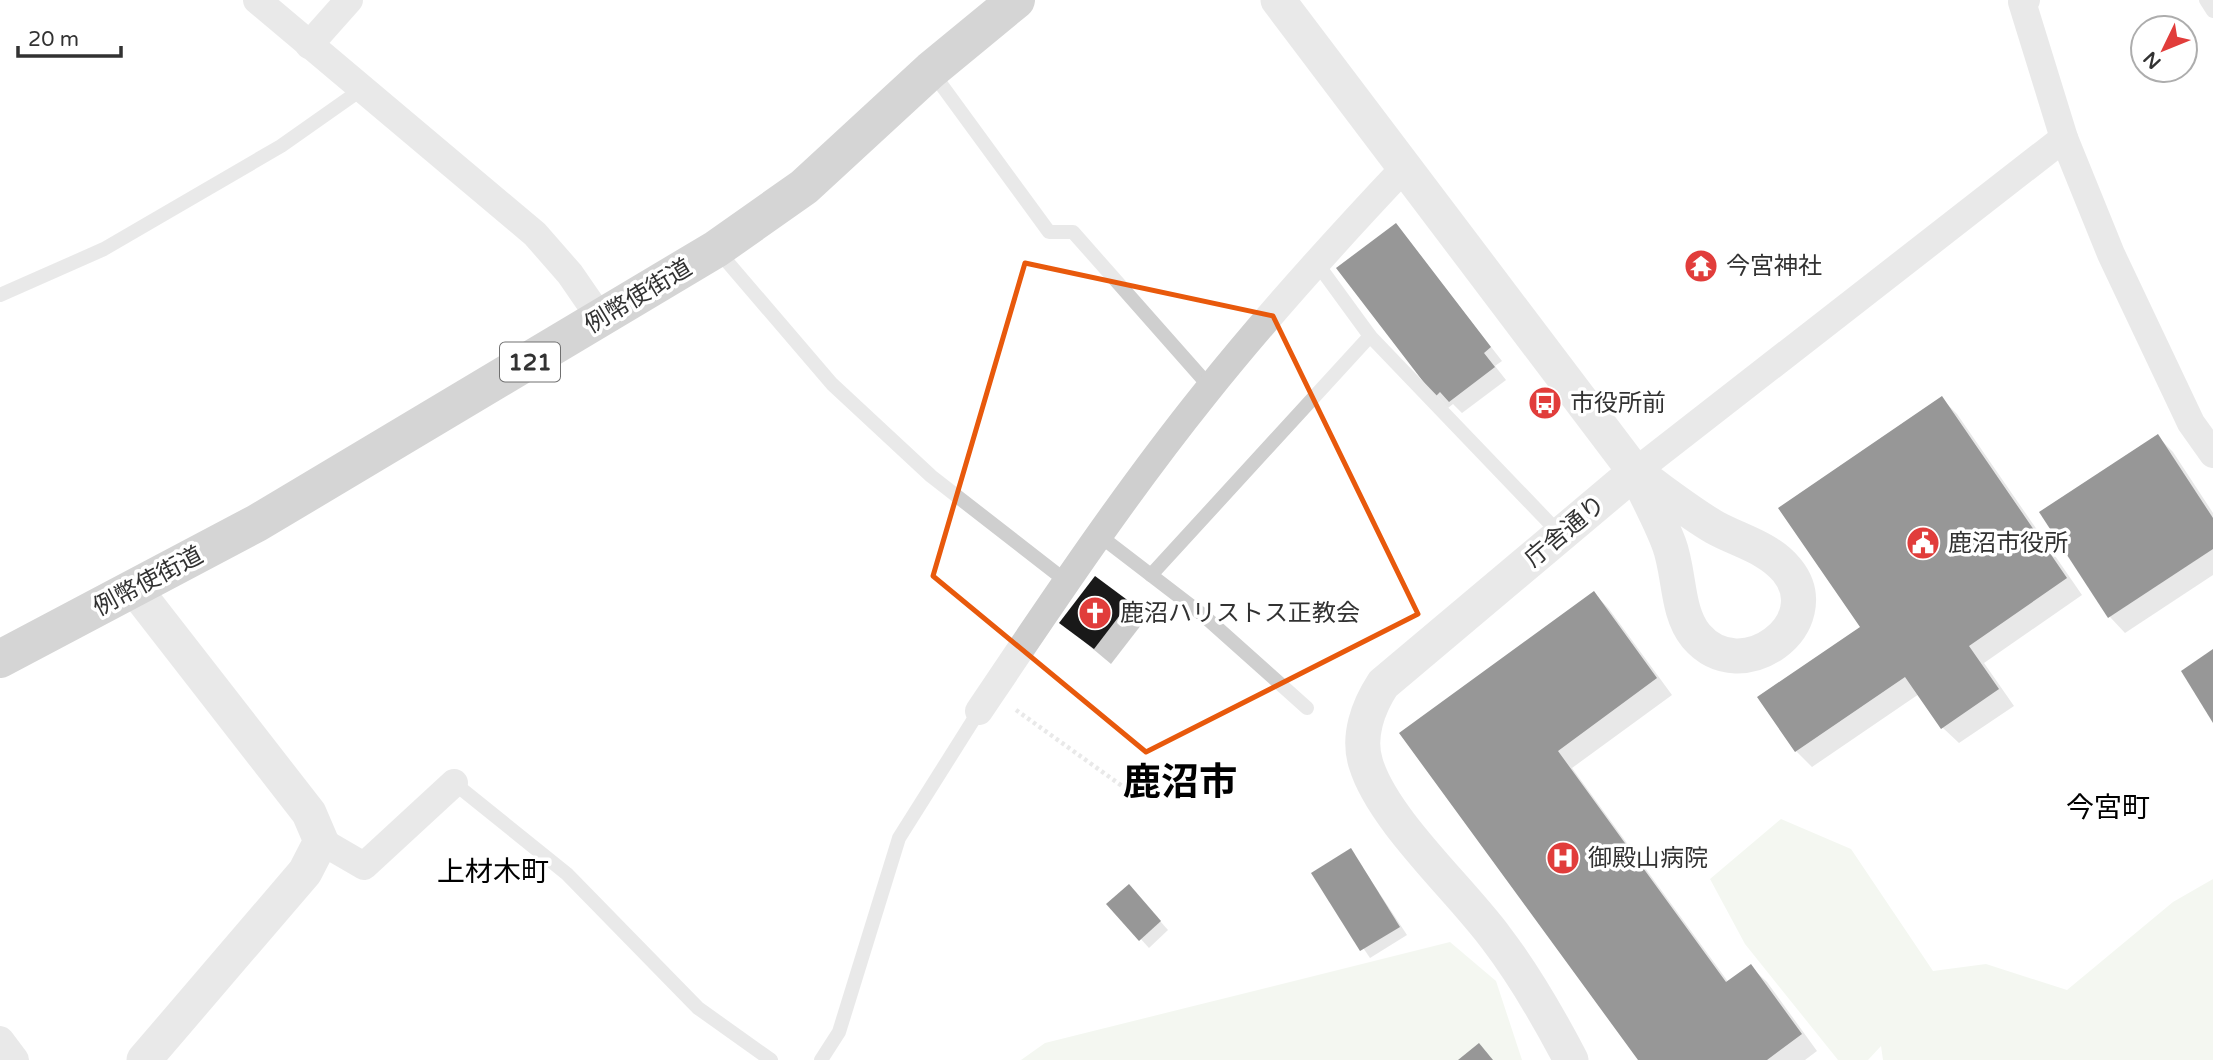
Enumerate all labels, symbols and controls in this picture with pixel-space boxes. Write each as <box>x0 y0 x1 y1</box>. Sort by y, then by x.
scale bar <box>18 14 121 58</box>
north arrow <box>2129 14 2199 84</box>
text: 20 m <box>28 27 79 52</box>
text: N <box>2139 47 2166 73</box>
temple icon: 今宮神社 <box>1682 247 1720 285</box>
place label: 今宮神社 <box>1726 252 1822 281</box>
street label: 例幣使街道 <box>579 253 697 340</box>
road number: 121 <box>500 342 560 382</box>
bus stop icon: 市役所前 <box>1526 384 1564 422</box>
place label: 市役所前 <box>1570 389 1666 418</box>
street label: 庁舎通り <box>1519 489 1611 573</box>
public building icon: 鹿沼市役所 <box>1904 524 1942 562</box>
place label: 鹿沼市役所 <box>1948 529 2068 558</box>
street label: 例幣使街道 <box>88 540 208 622</box>
church icon: 鹿沼ハリストス正教会 <box>1076 594 1114 632</box>
place label: 鹿沼ハリストス正教会 <box>1120 599 1360 628</box>
district label: 鹿沼市 <box>1123 760 1237 806</box>
district label: 今宮町 <box>2066 791 2150 825</box>
hospital icon: 御殿山病院 <box>1544 839 1582 877</box>
place label: 御殿山病院 <box>1588 844 1708 873</box>
district label: 上材木町 <box>437 855 549 889</box>

